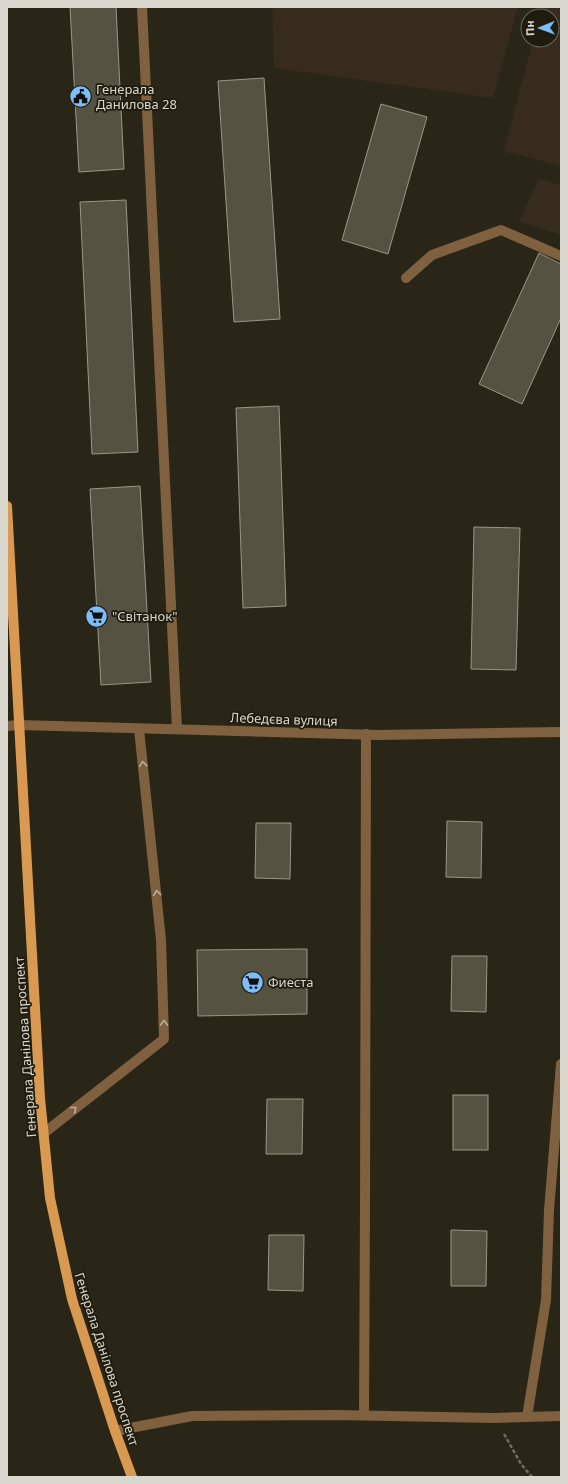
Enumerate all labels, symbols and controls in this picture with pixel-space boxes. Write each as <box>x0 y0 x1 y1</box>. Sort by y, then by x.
north arrow <box>520 8 560 48</box>
text: Пн <box>522 20 537 36</box>
place label: Генерала Данилова 28 <box>96 80 177 113</box>
public building icon: Генерала Данилова 28 <box>67 83 93 109</box>
supermarket icon: "Світанок" <box>83 603 109 629</box>
place label: "Світанок" <box>112 607 178 625</box>
street label: Лебедєва вулиця <box>230 708 338 730</box>
one-way arrow <box>139 761 148 767</box>
one-way arrow <box>152 890 161 896</box>
street label: Генерала Данілова проспект <box>10 956 40 1138</box>
supermarket icon: Фиеста <box>239 969 265 995</box>
place label: Фиеста <box>268 973 314 991</box>
one-way arrow <box>159 1020 168 1026</box>
one-way arrow <box>70 1107 77 1114</box>
street label: Генерала Данілова проспект <box>70 1270 144 1448</box>

